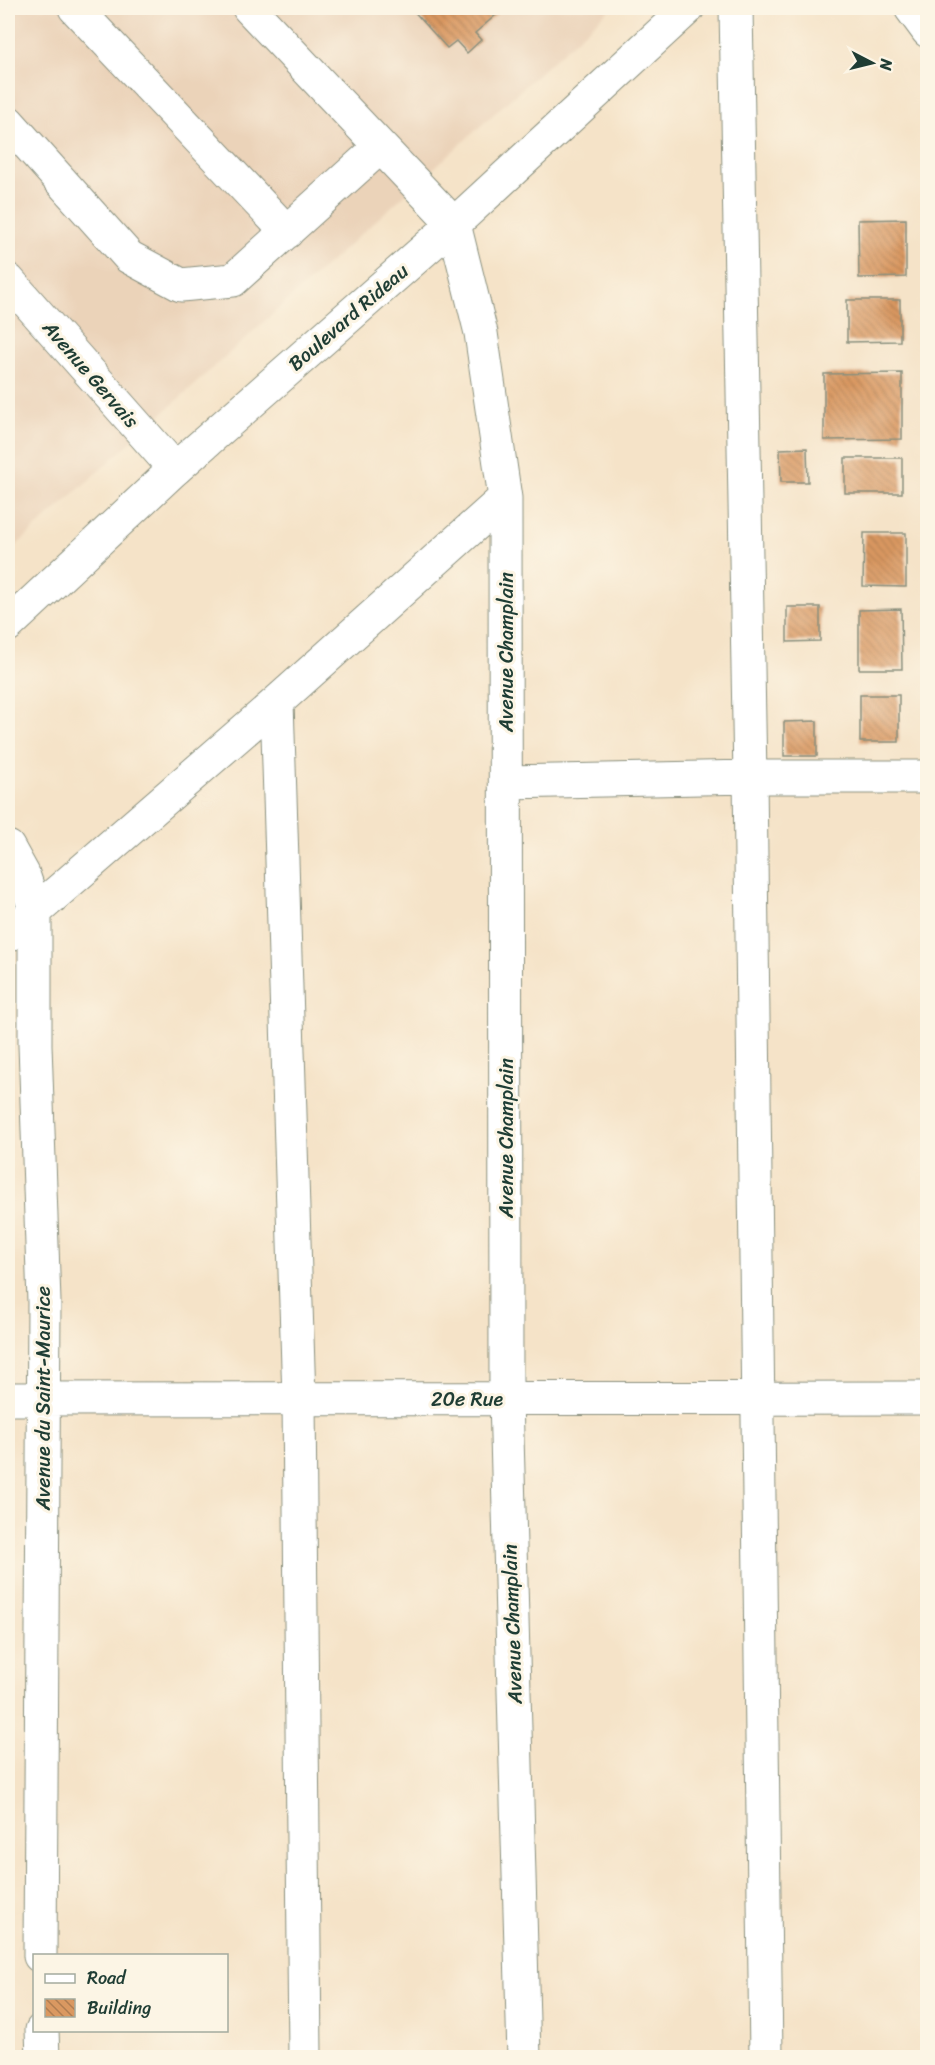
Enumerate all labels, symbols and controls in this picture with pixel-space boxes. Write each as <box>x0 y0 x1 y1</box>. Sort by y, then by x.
north arrow <box>842 33 902 93</box>
text: N <box>871 57 902 73</box>
street label: Boulevard Rideau <box>280 255 417 380</box>
street label: Avenue Gervais <box>33 312 148 437</box>
street label: Avenue Champlain <box>489 572 524 733</box>
street label: Avenue Champlain <box>489 1058 524 1219</box>
street label: Avenue du Saint-Maurice <box>26 1286 61 1511</box>
street label: 20e Rue <box>431 1382 503 1417</box>
street label: Avenue Champlain <box>492 1543 533 1706</box>
legend <box>33 1954 228 2032</box>
text: Road <box>87 1962 127 1994</box>
text: Building <box>87 1992 151 2024</box>

